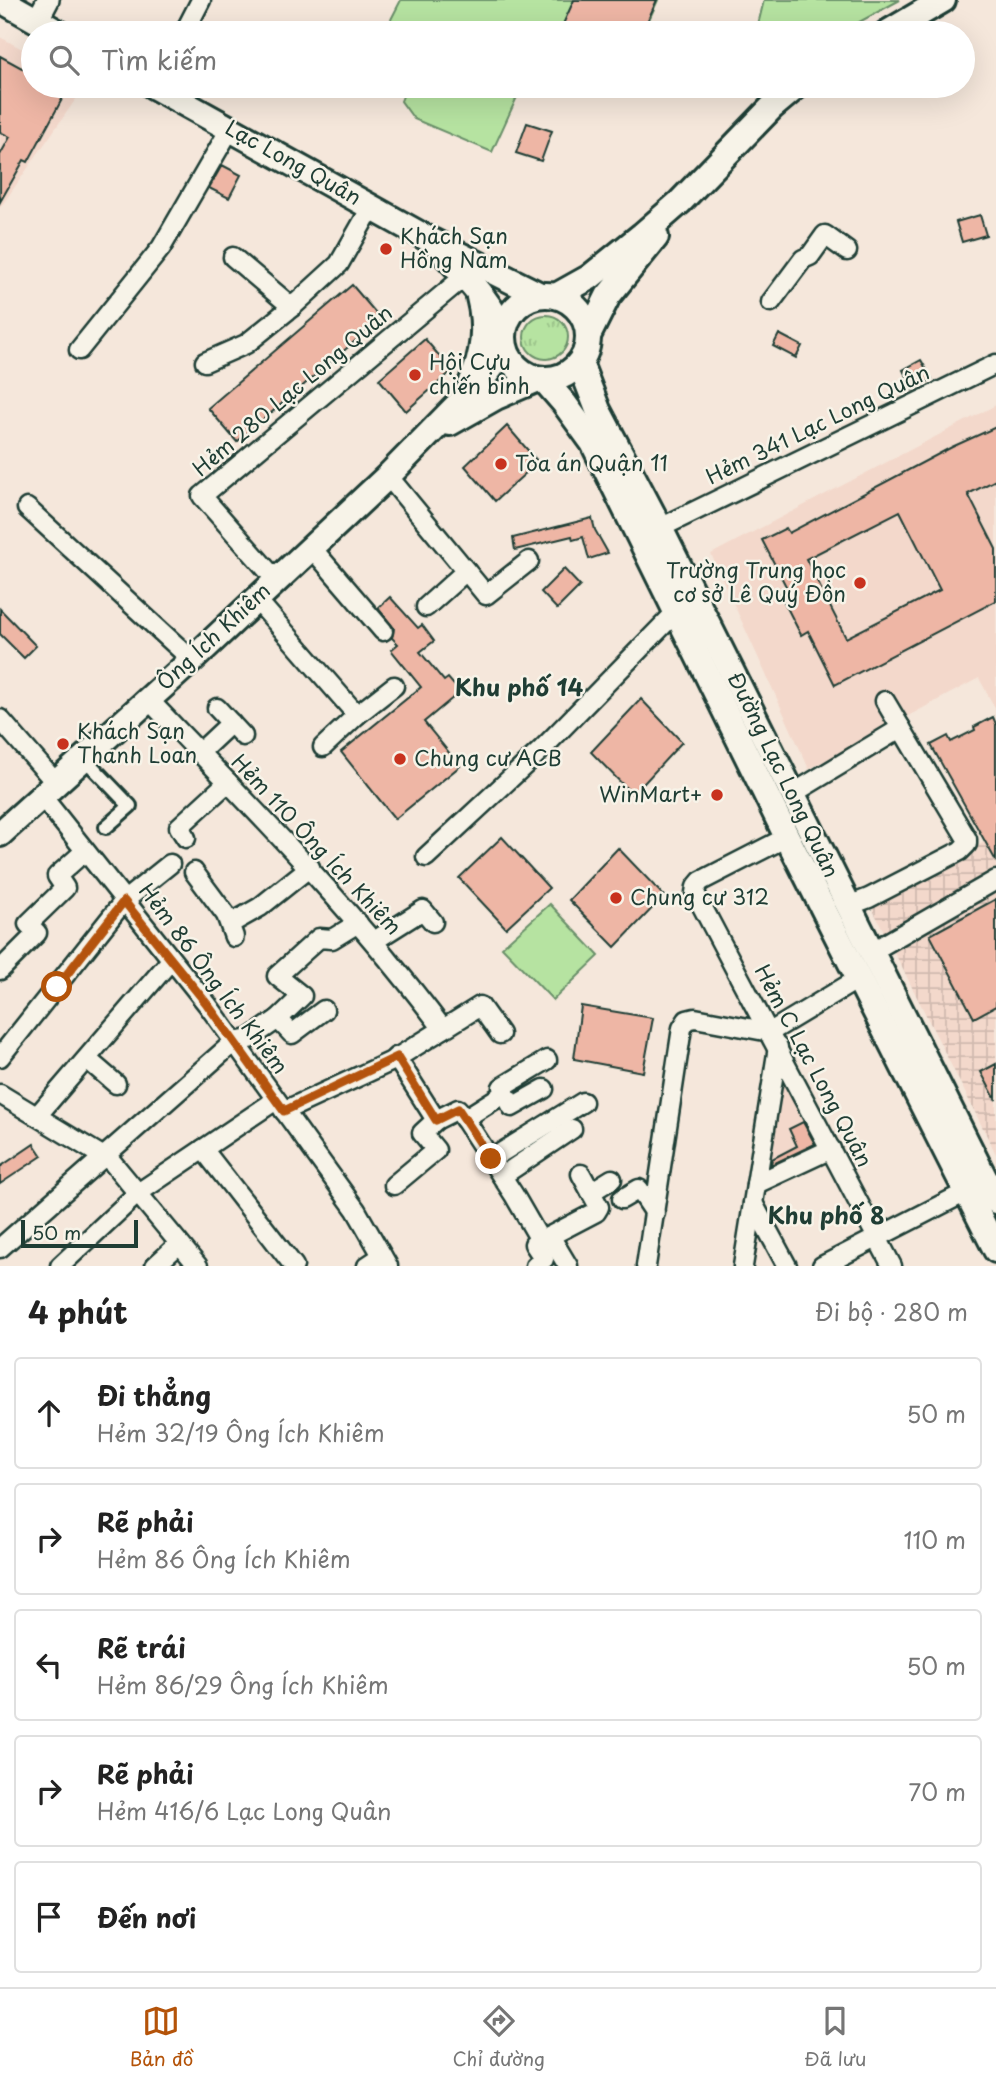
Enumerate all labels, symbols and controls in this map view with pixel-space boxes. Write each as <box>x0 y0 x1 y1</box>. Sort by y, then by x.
search box <box>21 21 975 98</box>
text: Tìm kiếm <box>101 40 217 79</box>
icon: search <box>45 41 83 79</box>
street label: Lạc Long Quân <box>220 111 368 212</box>
place label: Khách Sạn Hồng Nam <box>400 219 508 275</box>
marker: Khách Sạn Hồng Nam <box>378 241 394 257</box>
street label: Hẻm 280 Lạc Long Quân <box>185 296 399 483</box>
place label: Hội Cựu chiến binh <box>429 345 530 401</box>
street label: Hẻm 341 Lạc Long Quân <box>700 355 934 491</box>
marker: Hội Cựu chiến binh <box>407 367 423 383</box>
place label: Tòa án Quận 11 <box>515 446 668 478</box>
marker: Tòa án Quận 11 <box>493 456 509 472</box>
place label: Trường Trung học cơ sở Lê Quý Đôn <box>666 553 846 609</box>
street label: Ông Ích Khiêm <box>148 574 277 697</box>
marker: Trường Trung học cơ sở Lê Quý Đôn <box>852 575 868 591</box>
street label: Đường Lạc Long Quân <box>721 666 849 882</box>
district label: Khu phố 14 <box>455 669 583 704</box>
place label: Khách Sạn Thanh Loan <box>77 714 197 770</box>
marker: Khách Sạn Thanh Loan <box>55 736 71 752</box>
place label: Chung cư ACB <box>414 741 562 773</box>
street label: Hẻm 110 Ông Ích Khiêm <box>225 746 410 941</box>
marker: Chung cư ACB <box>392 751 408 767</box>
place label: WinMart+ <box>599 777 703 809</box>
marker: WinMart+ <box>709 787 725 803</box>
street label: Hẻm 86 Ông Ích Khiêm <box>132 876 297 1080</box>
place label: Chung cư 312 <box>630 880 769 912</box>
marker: Chung cư 312 <box>608 890 624 906</box>
street label: Hẻm C Lạc Long Quân <box>748 958 882 1172</box>
route start <box>41 971 72 1002</box>
route end <box>475 1143 506 1174</box>
district label: Khu phố 8 <box>767 1197 885 1232</box>
scale bar <box>21 1217 138 1249</box>
text: 50 m <box>32 1218 81 1246</box>
text: 4 phút <box>28 1289 128 1334</box>
text: Đi bộ · 280 m <box>815 1294 968 1329</box>
text: Đi thẳng <box>97 1376 211 1415</box>
icon: ahead <box>30 1394 68 1432</box>
text: 50 m <box>906 1396 966 1431</box>
text: Hẻm 32/19 Ông Ích Khiêm <box>97 1415 385 1450</box>
text: Rẽ phải <box>97 1502 194 1541</box>
icon: right <box>30 1520 68 1558</box>
text: 110 m <box>904 1522 966 1557</box>
text: Hẻm 86 Ông Ích Khiêm <box>97 1541 351 1576</box>
text: Rẽ trái <box>97 1628 186 1667</box>
icon: left <box>30 1646 68 1684</box>
text: 50 m <box>906 1648 966 1683</box>
text: Hẻm 86/29 Ông Ích Khiêm <box>97 1667 389 1702</box>
text: Rẽ phải <box>97 1754 194 1793</box>
icon: right <box>30 1772 68 1810</box>
text: 70 m <box>908 1774 966 1809</box>
text: Hẻm 416/6 Lạc Long Quân <box>97 1793 392 1828</box>
icon: arrive <box>30 1898 68 1936</box>
text: Đến nơi <box>97 1898 196 1937</box>
tab: Bản đồ <box>130 2002 193 2072</box>
tab: Chỉ đường <box>453 2002 545 2072</box>
tab: Đã lưu <box>804 2002 866 2072</box>

